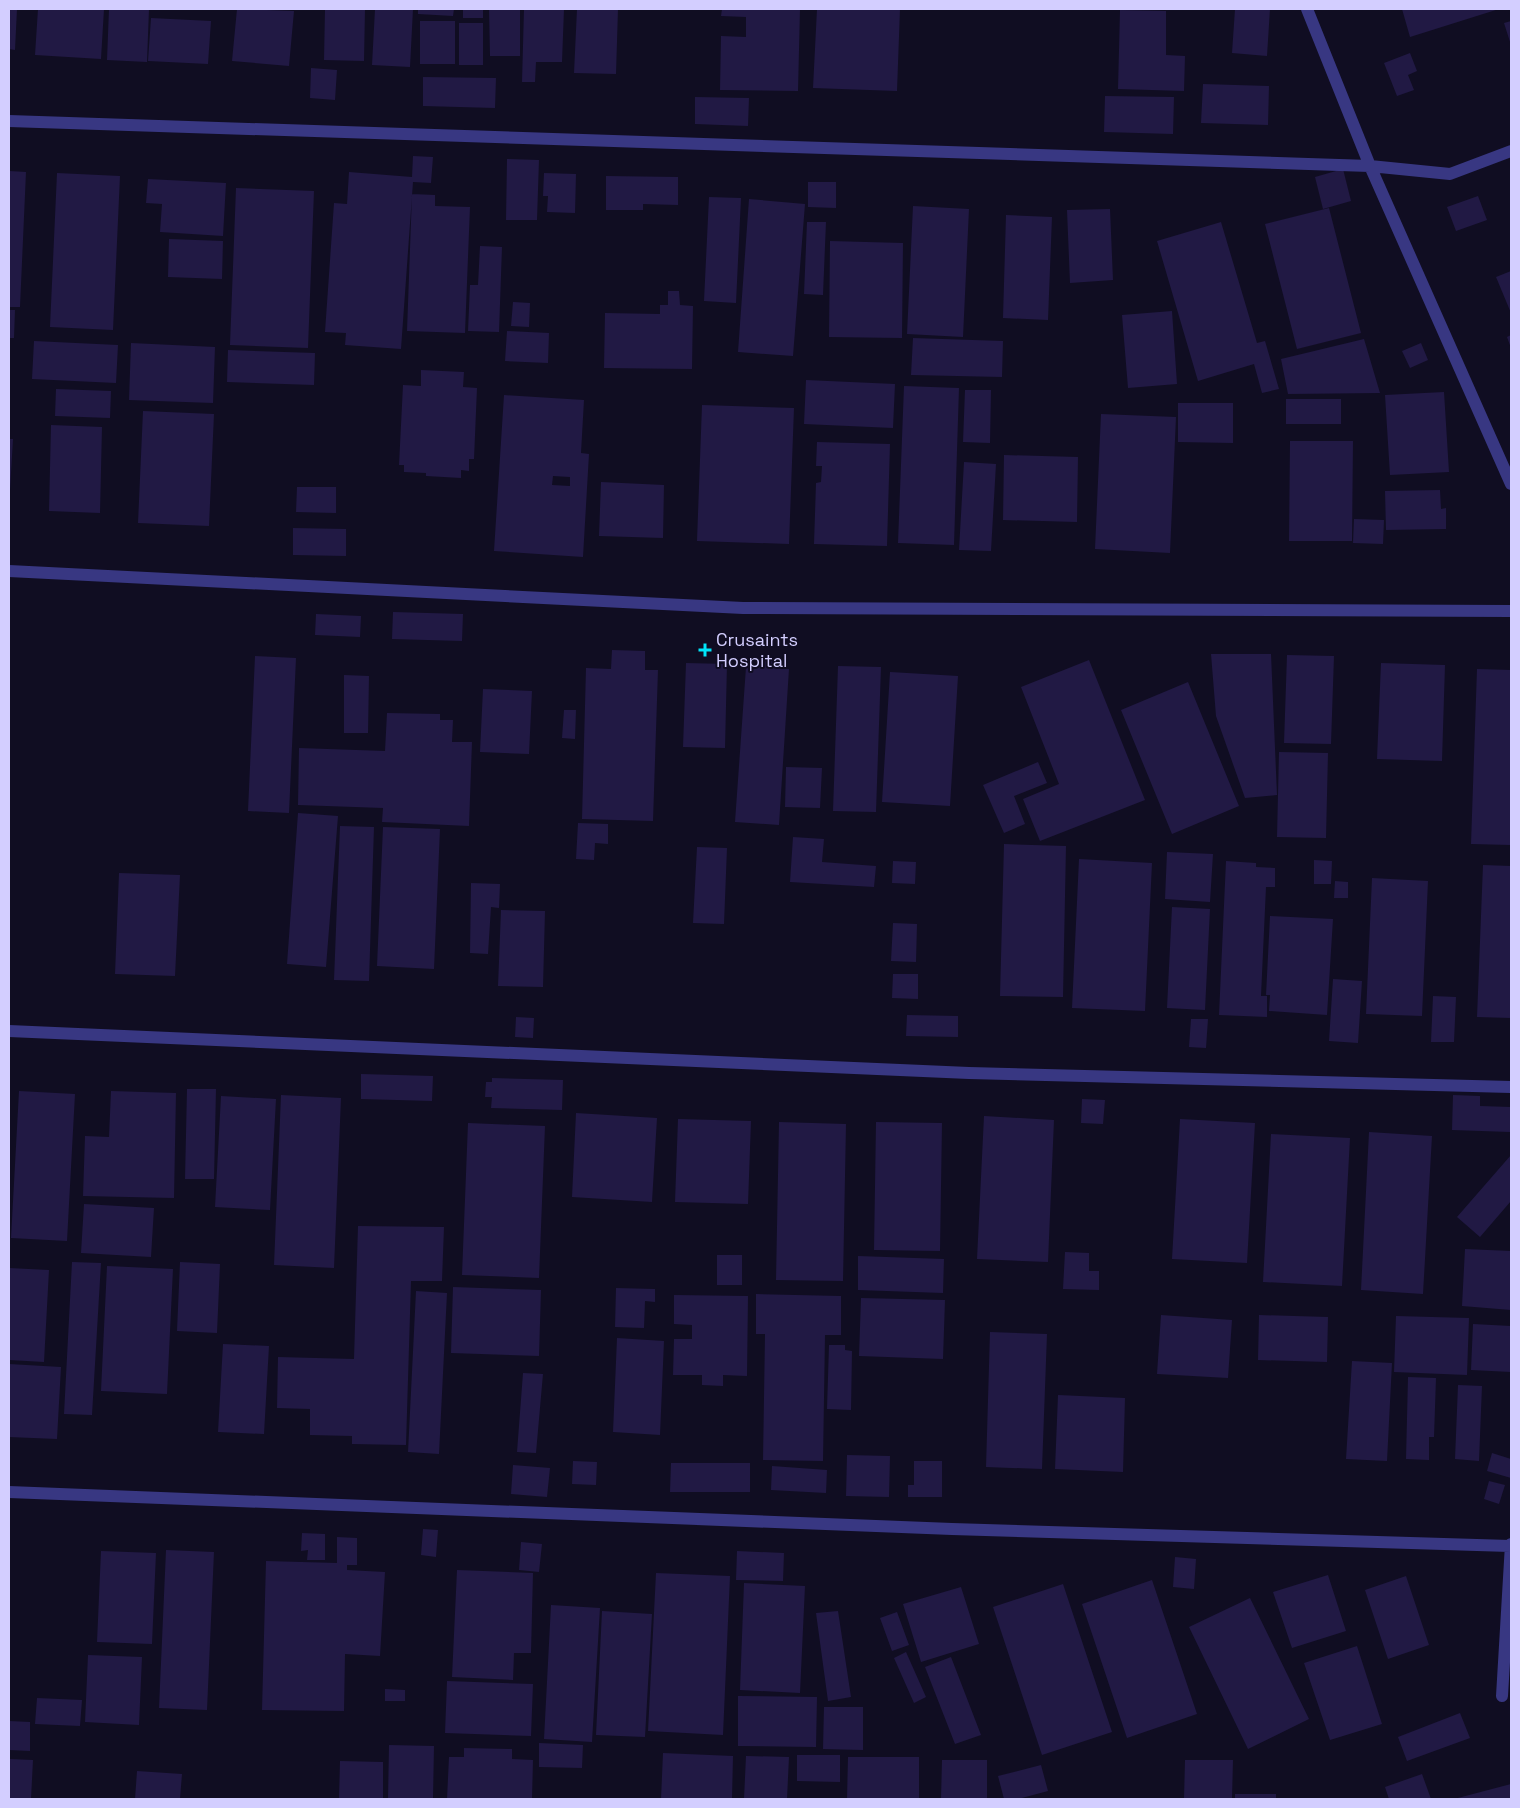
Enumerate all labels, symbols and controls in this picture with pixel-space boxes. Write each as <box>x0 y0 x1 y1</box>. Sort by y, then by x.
place label: Crusaints Hospital <box>716 628 798 672</box>
marker: Crusaints Hospital <box>698 643 712 657</box>

